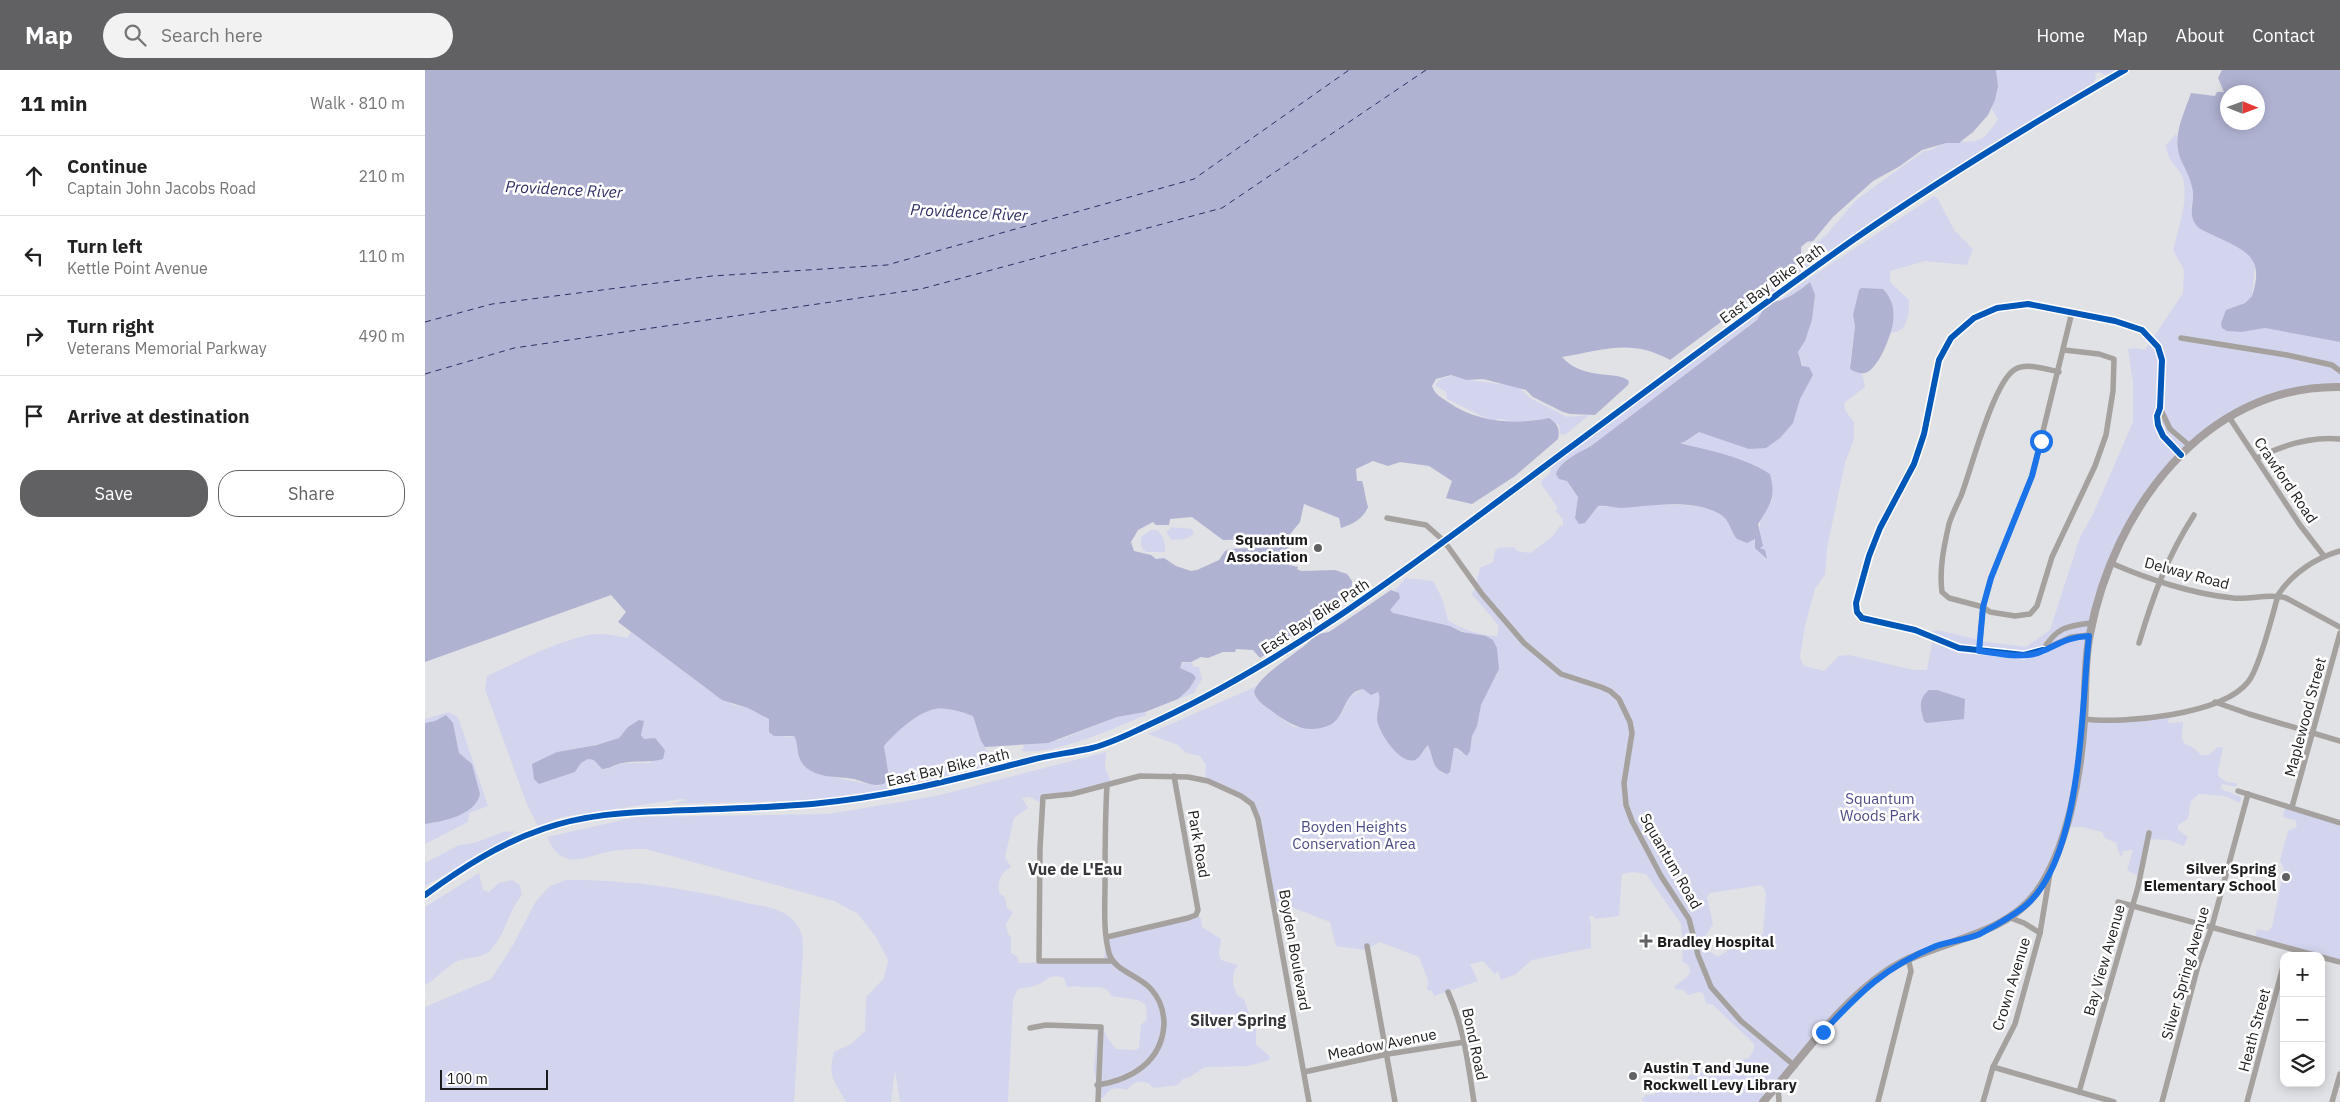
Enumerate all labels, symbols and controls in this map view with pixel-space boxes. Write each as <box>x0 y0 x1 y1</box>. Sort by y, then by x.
search box <box>103 13 453 58</box>
text: Map <box>25 19 73 51</box>
icon: search <box>121 21 149 49</box>
text: Search here <box>161 23 263 47</box>
text: Home <box>2037 24 2085 47</box>
text: Map <box>2113 24 2148 47</box>
text: About <box>2176 24 2224 47</box>
text: Contact <box>2252 24 2315 47</box>
north arrow <box>2220 85 2265 130</box>
text: 11 min <box>20 89 87 117</box>
text: Walk · 810 m <box>310 93 405 113</box>
text: Continue <box>67 154 147 178</box>
icon: ahead <box>20 162 48 190</box>
text: 210 m <box>358 166 405 186</box>
water label: Providence River <box>505 176 624 202</box>
text: Captain John Jacobs Road <box>67 178 256 198</box>
water label: Providence River <box>910 199 1029 225</box>
text: Turn left <box>67 234 143 258</box>
street label: East Bay Bike Path <box>1716 239 1828 327</box>
icon: left <box>20 242 48 270</box>
text: 110 m <box>358 246 405 266</box>
text: Kettle Point Avenue <box>67 258 208 278</box>
text: Turn right <box>67 314 154 338</box>
icon: right <box>20 322 48 350</box>
text: 490 m <box>358 326 405 346</box>
text: Veterans Memorial Parkway <box>67 338 267 358</box>
icon: arrive <box>20 402 48 430</box>
text: Arrive at destination <box>67 404 250 428</box>
route start <box>2030 430 2053 453</box>
street label: Crawford Road <box>2250 433 2322 527</box>
button: Save <box>20 470 208 517</box>
button: Share <box>218 470 405 517</box>
place label: Squantum Association <box>1226 530 1308 566</box>
marker: Squantum Association <box>1312 542 1324 554</box>
street label: Delway Road <box>2142 553 2232 593</box>
street label: East Bay Bike Path <box>1257 574 1373 658</box>
street label: Maplewood Street <box>2280 655 2330 779</box>
street label: East Bay Bike Path <box>885 744 1011 790</box>
park label: Squantum Woods Park <box>1840 789 1920 825</box>
street label: Park Road <box>1184 809 1214 879</box>
street label: Squantum Road <box>1636 810 1706 912</box>
park label: Boyden Heights Conservation Area <box>1292 817 1416 853</box>
district label: Vue de L'Eau <box>1028 859 1122 879</box>
place label: Silver Spring Elementary School <box>2144 859 2277 895</box>
marker: Silver Spring Elementary School <box>2280 871 2292 883</box>
street label: Boyden Boulevard <box>1275 888 1315 1012</box>
street label: Bay View Avenue <box>2079 902 2129 1018</box>
street label: Silver Spring Avenue <box>2157 904 2213 1042</box>
place label: Bradley Hospital <box>1657 932 1775 951</box>
marker: Bradley Hospital <box>1639 934 1653 948</box>
street label: Crown Avenue <box>1988 935 2034 1033</box>
map controls <box>2280 952 2325 1087</box>
button: + <box>2280 952 2325 997</box>
street label: Heath Street <box>2234 986 2274 1074</box>
button: − <box>2280 997 2325 1042</box>
street label: Bond Road <box>1458 1006 1492 1082</box>
district label: Silver Spring <box>1190 1010 1286 1030</box>
route end <box>1812 1021 1835 1044</box>
street label: Meadow Avenue <box>1326 1024 1438 1064</box>
button: layers <box>2280 1042 2325 1087</box>
place label: Austin T and June Rockwell Levy Library <box>1643 1058 1797 1094</box>
scale bar <box>440 1067 547 1090</box>
text: 100 m <box>447 1070 488 1088</box>
marker: Austin T and June Rockwell Levy Library <box>1627 1070 1639 1082</box>

